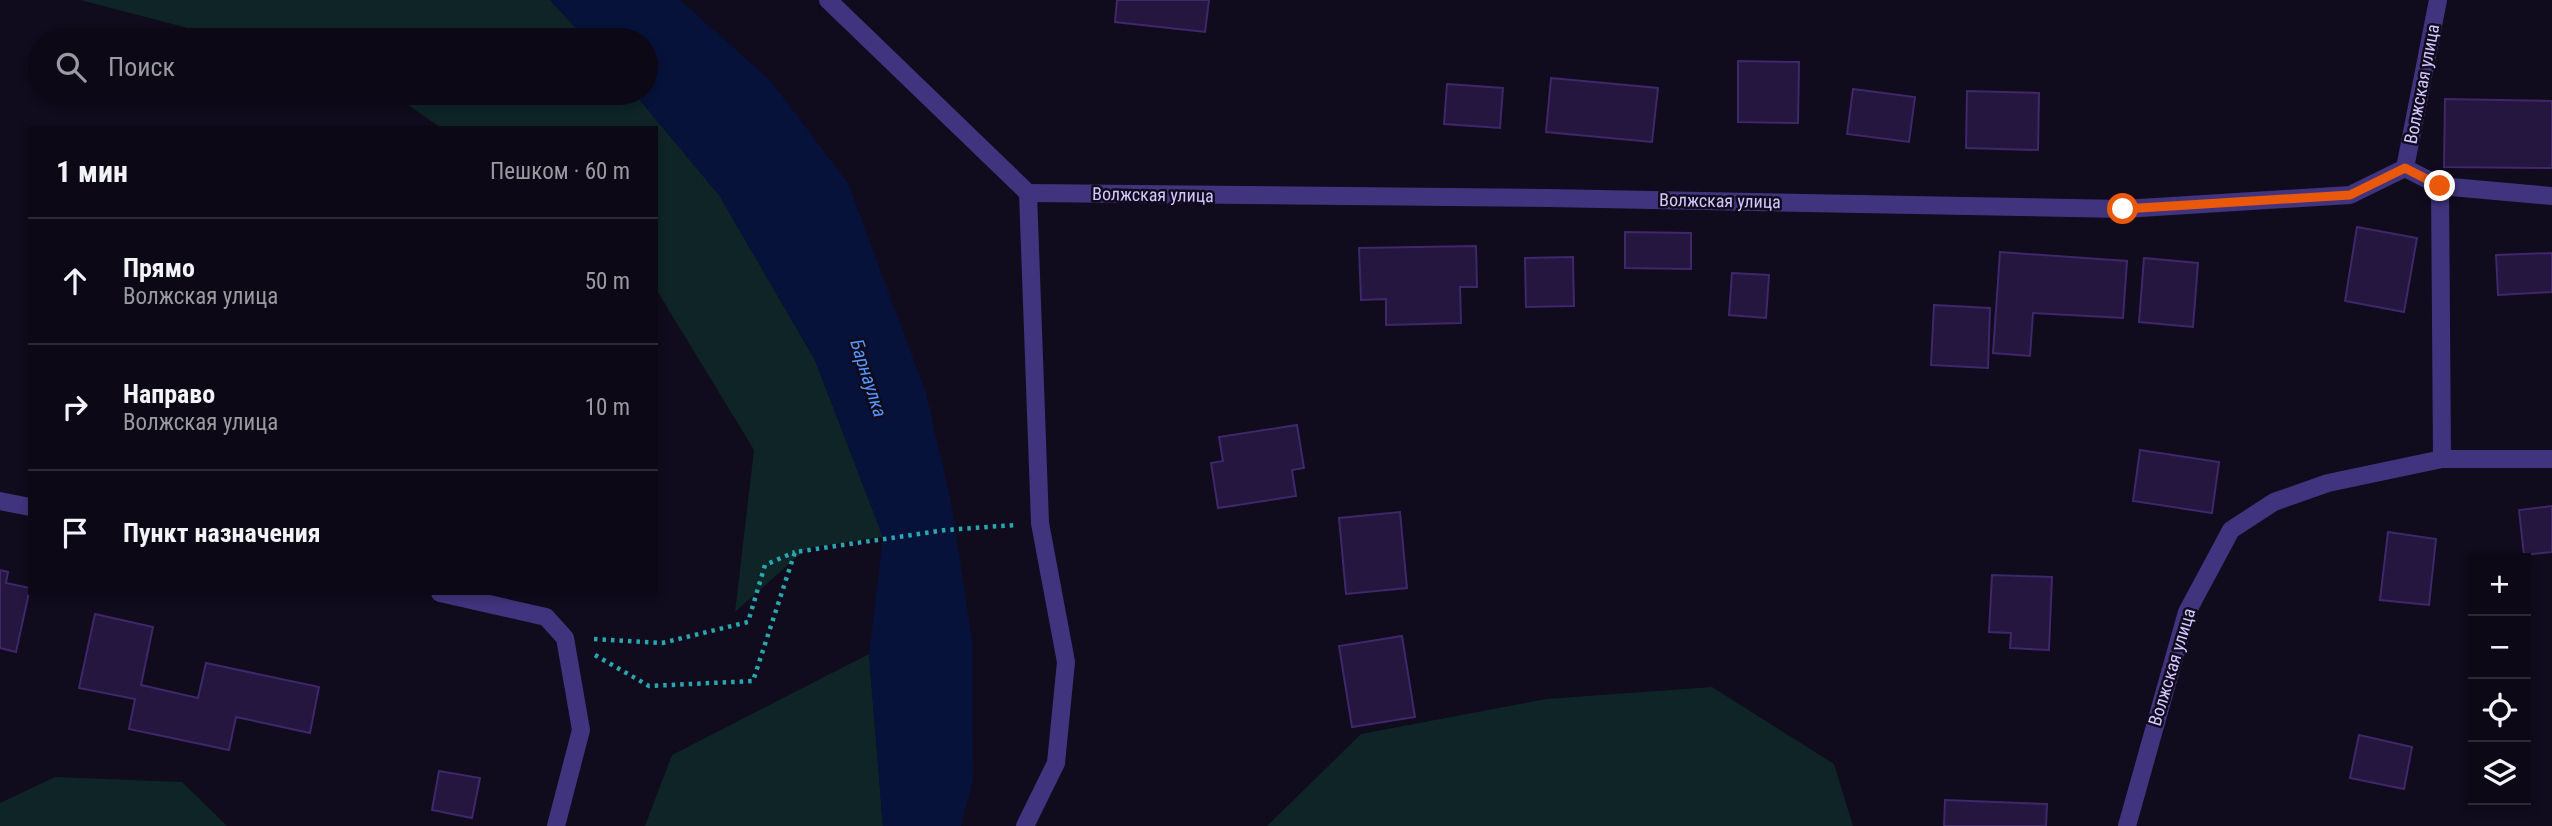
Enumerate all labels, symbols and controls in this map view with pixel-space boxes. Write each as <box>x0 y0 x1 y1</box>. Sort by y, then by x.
street label: Волжская улица <box>2400 22 2443 146</box>
search box <box>28 28 658 105</box>
icon: search <box>52 48 90 86</box>
text: Поиск <box>108 52 175 82</box>
text: 1 мин <box>56 154 128 189</box>
text: Пешком · 60 m <box>490 158 630 185</box>
route end <box>2424 170 2455 201</box>
street label: Волжская улица <box>1092 183 1214 206</box>
street label: Волжская улица <box>1659 189 1781 212</box>
route start <box>2107 193 2138 224</box>
text: Прямо <box>123 253 195 283</box>
icon: ahead <box>56 262 94 300</box>
text: 50 m <box>585 268 630 295</box>
text: Волжская улица <box>123 283 278 310</box>
water label: Барнаулка <box>845 336 892 420</box>
text: Направо <box>123 379 215 409</box>
icon: right <box>56 388 94 426</box>
text: 10 m <box>585 394 630 421</box>
text: Волжская улица <box>123 409 278 436</box>
icon: arrive <box>56 514 94 552</box>
text: Пункт назначения <box>123 518 321 548</box>
map controls <box>2468 553 2531 805</box>
button: + <box>2468 553 2531 616</box>
street label: Волжская улица <box>2144 606 2199 728</box>
button: − <box>2468 616 2531 679</box>
button: locate <box>2468 679 2531 742</box>
button: layers <box>2468 742 2531 805</box>

